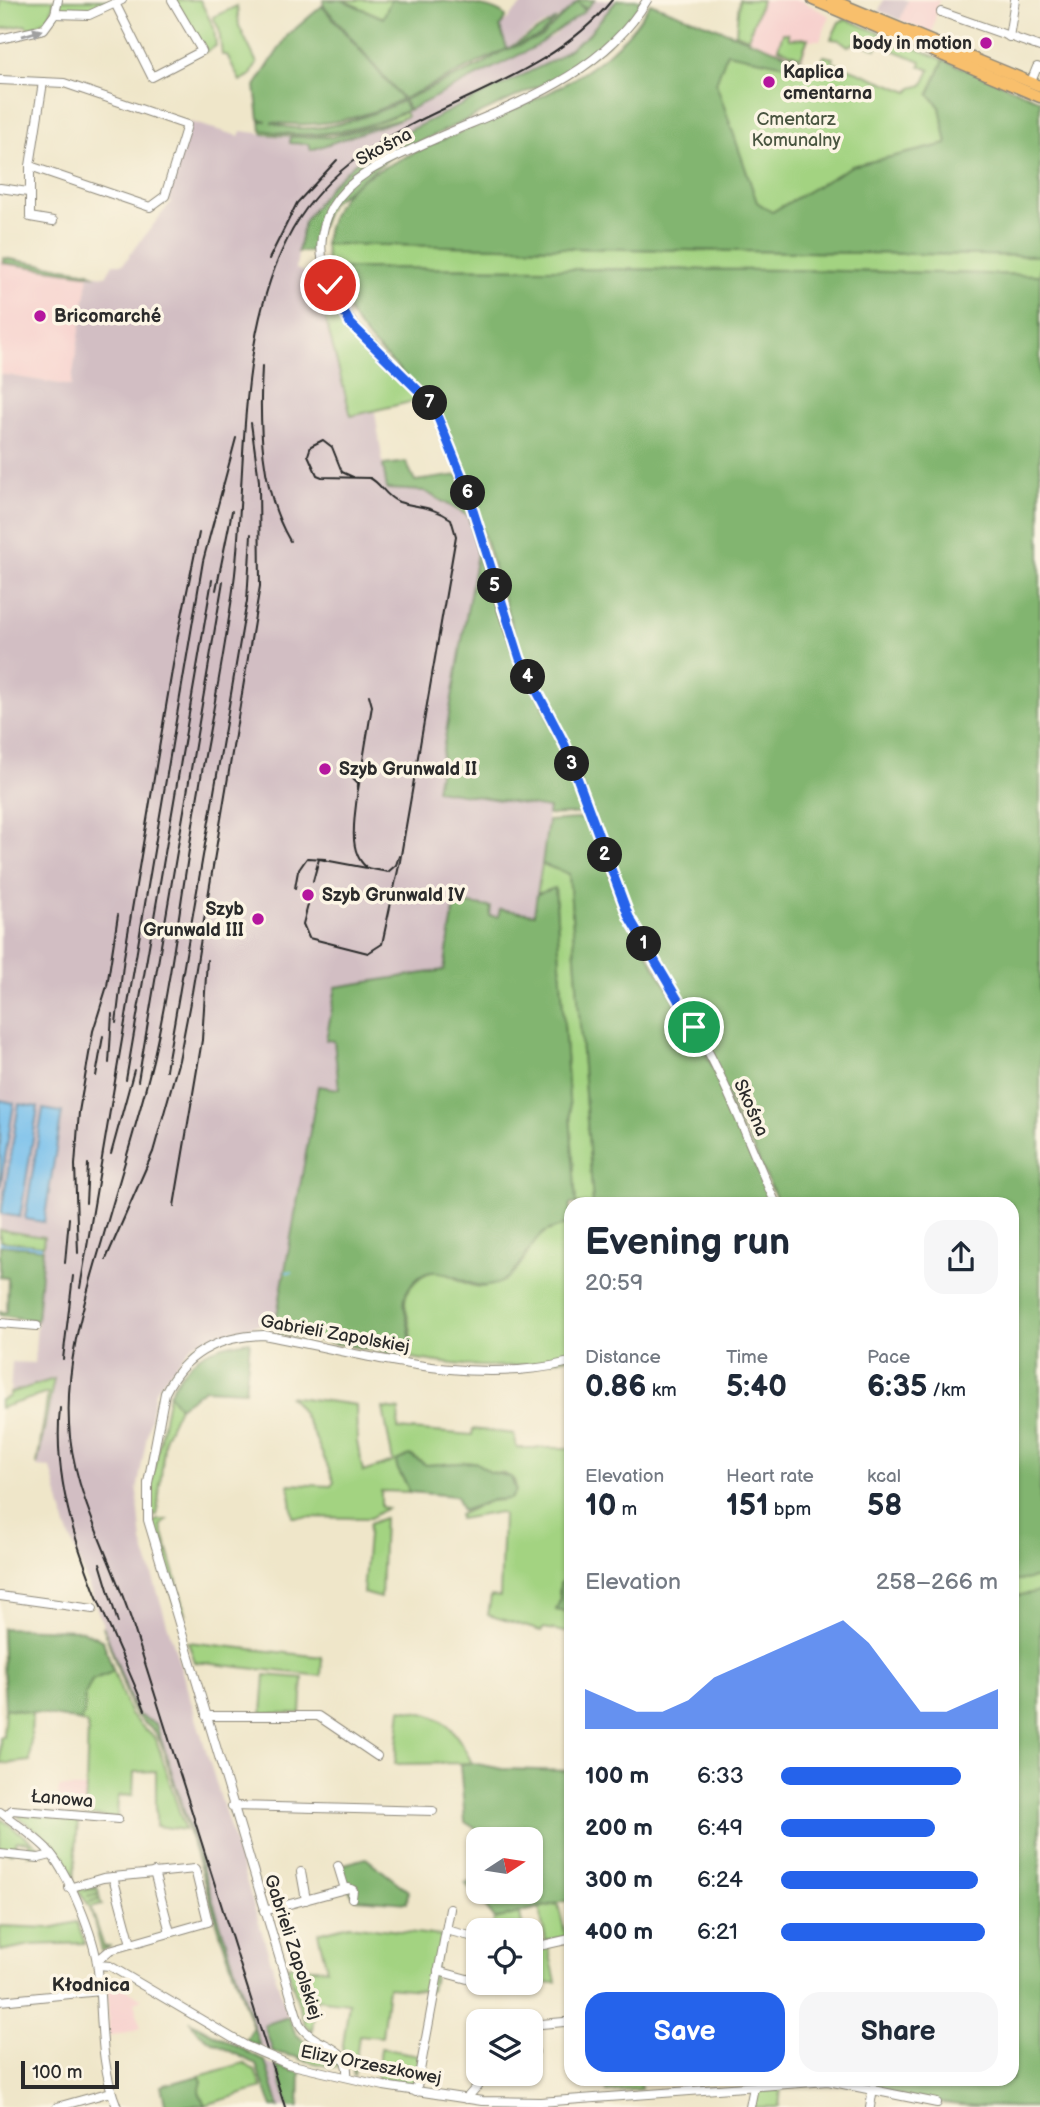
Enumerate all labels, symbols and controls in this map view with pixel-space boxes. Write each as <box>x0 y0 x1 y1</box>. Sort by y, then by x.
one-way arrow <box>21 27 42 37</box>
place label: body in motion <box>852 33 972 54</box>
marker: body in motion <box>978 35 994 51</box>
place label: Kaplica cmentarna <box>783 62 872 104</box>
marker: Kaplica cmentarna <box>761 74 777 90</box>
park label: Cmentarz Komunalny <box>751 109 841 151</box>
street label: Skośna <box>353 124 415 170</box>
pin <box>300 255 360 315</box>
icon: check <box>311 266 349 304</box>
place label: Bricomarché <box>54 306 161 327</box>
marker: Bricomarché <box>32 308 48 324</box>
pin: 7 <box>412 386 448 420</box>
text: 7 <box>424 391 435 414</box>
pin: 6 <box>450 476 486 510</box>
text: 6 <box>462 481 473 504</box>
pin: 5 <box>477 568 512 604</box>
text: 5 <box>489 574 500 597</box>
pin: 4 <box>510 660 546 694</box>
text: 4 <box>522 665 533 688</box>
pin: 3 <box>554 746 590 782</box>
text: 3 <box>566 752 577 775</box>
place label: Szyb Grunwald II <box>339 759 477 780</box>
marker: Szyb Grunwald II <box>317 761 333 777</box>
pin: 2 <box>588 838 622 872</box>
text: 2 <box>599 843 610 866</box>
place label: Szyb Grunwald IV <box>322 885 465 906</box>
marker: Szyb Grunwald IV <box>300 887 316 903</box>
place label: Szyb Grunwald III <box>143 899 244 941</box>
marker: Szyb Grunwald III <box>250 911 266 927</box>
pin: 1 <box>626 926 662 962</box>
text: 1 <box>640 932 648 955</box>
pin <box>664 997 724 1057</box>
icon: arrive <box>675 1008 713 1046</box>
street label: Skośna <box>729 1076 773 1140</box>
text: Evening run <box>585 1220 790 1265</box>
button: share <box>924 1220 998 1294</box>
text: 20:59 <box>585 1269 643 1297</box>
street label: Gabrieli Zapolskiej <box>259 1311 411 1357</box>
text: Distance <box>585 1346 661 1369</box>
text: Time <box>726 1346 768 1369</box>
text: Pace <box>867 1346 910 1369</box>
text: 0.86 <box>585 1369 647 1405</box>
text: 5:40 <box>726 1369 787 1405</box>
text: 6:35 <box>867 1369 927 1405</box>
text: km <box>647 1379 677 1402</box>
text: /km <box>927 1379 966 1402</box>
text: Elevation <box>585 1465 664 1488</box>
text: Heart rate <box>726 1465 814 1488</box>
text: kcal <box>867 1465 901 1488</box>
text: 10 <box>585 1488 616 1524</box>
text: 151 <box>726 1488 769 1524</box>
text: 58 <box>867 1488 902 1524</box>
text: m <box>616 1498 637 1521</box>
text: bpm <box>769 1498 811 1521</box>
text: Elevation <box>585 1568 681 1596</box>
text: 258–266 m <box>876 1568 998 1596</box>
text: 100 m <box>585 1762 649 1790</box>
text: 6:33 <box>697 1762 744 1790</box>
street label: Łanowa <box>30 1786 94 1812</box>
text: 200 m <box>585 1814 653 1842</box>
text: 6:49 <box>697 1814 743 1842</box>
north arrow <box>466 1827 542 1904</box>
map controls <box>466 1827 543 2086</box>
text: 300 m <box>585 1866 653 1894</box>
text: 6:24 <box>697 1866 743 1894</box>
street label: Gabrieli Zapolskiej <box>260 1872 326 2022</box>
button: locate <box>466 1918 543 1995</box>
text: 400 m <box>585 1918 653 1946</box>
text: 6:21 <box>697 1918 738 1946</box>
district label: Kłodnica <box>52 1974 130 1997</box>
button: Save <box>585 1992 785 2072</box>
button: Share <box>799 1992 998 2072</box>
button: layers <box>466 2009 543 2086</box>
street label: Elizy Orzeszkowej <box>299 2041 443 2089</box>
scale bar <box>21 2058 119 2090</box>
text: 100 m <box>32 2061 83 2084</box>

